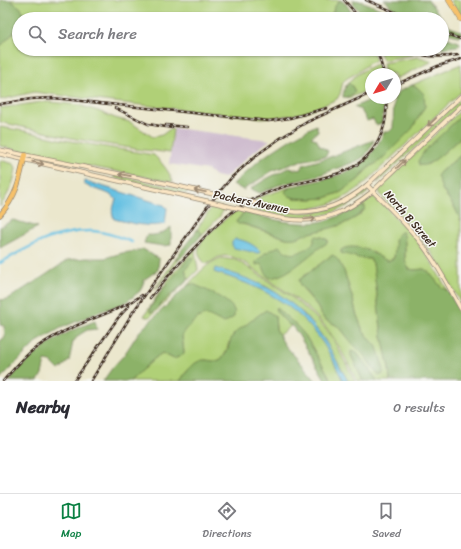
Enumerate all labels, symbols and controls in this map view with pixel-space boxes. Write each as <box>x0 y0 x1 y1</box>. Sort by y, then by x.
search box <box>12 12 449 56</box>
text: Search here <box>58 21 137 47</box>
icon: search <box>26 23 48 45</box>
north arrow <box>365 68 401 104</box>
one-way arrow <box>428 117 438 126</box>
one-way arrow <box>31 159 44 167</box>
one-way arrow <box>396 159 406 169</box>
one-way arrow <box>119 171 132 179</box>
street label: Packers Avenue <box>211 185 291 219</box>
one-way arrow <box>194 186 207 194</box>
street label: North B Street <box>379 186 441 253</box>
one-way arrow <box>303 216 316 223</box>
text: Nearby <box>16 392 70 422</box>
text: 0 results <box>393 396 445 419</box>
tab: Map <box>60 500 82 543</box>
tab: Directions <box>202 500 252 543</box>
tab: Saved <box>372 500 401 543</box>

